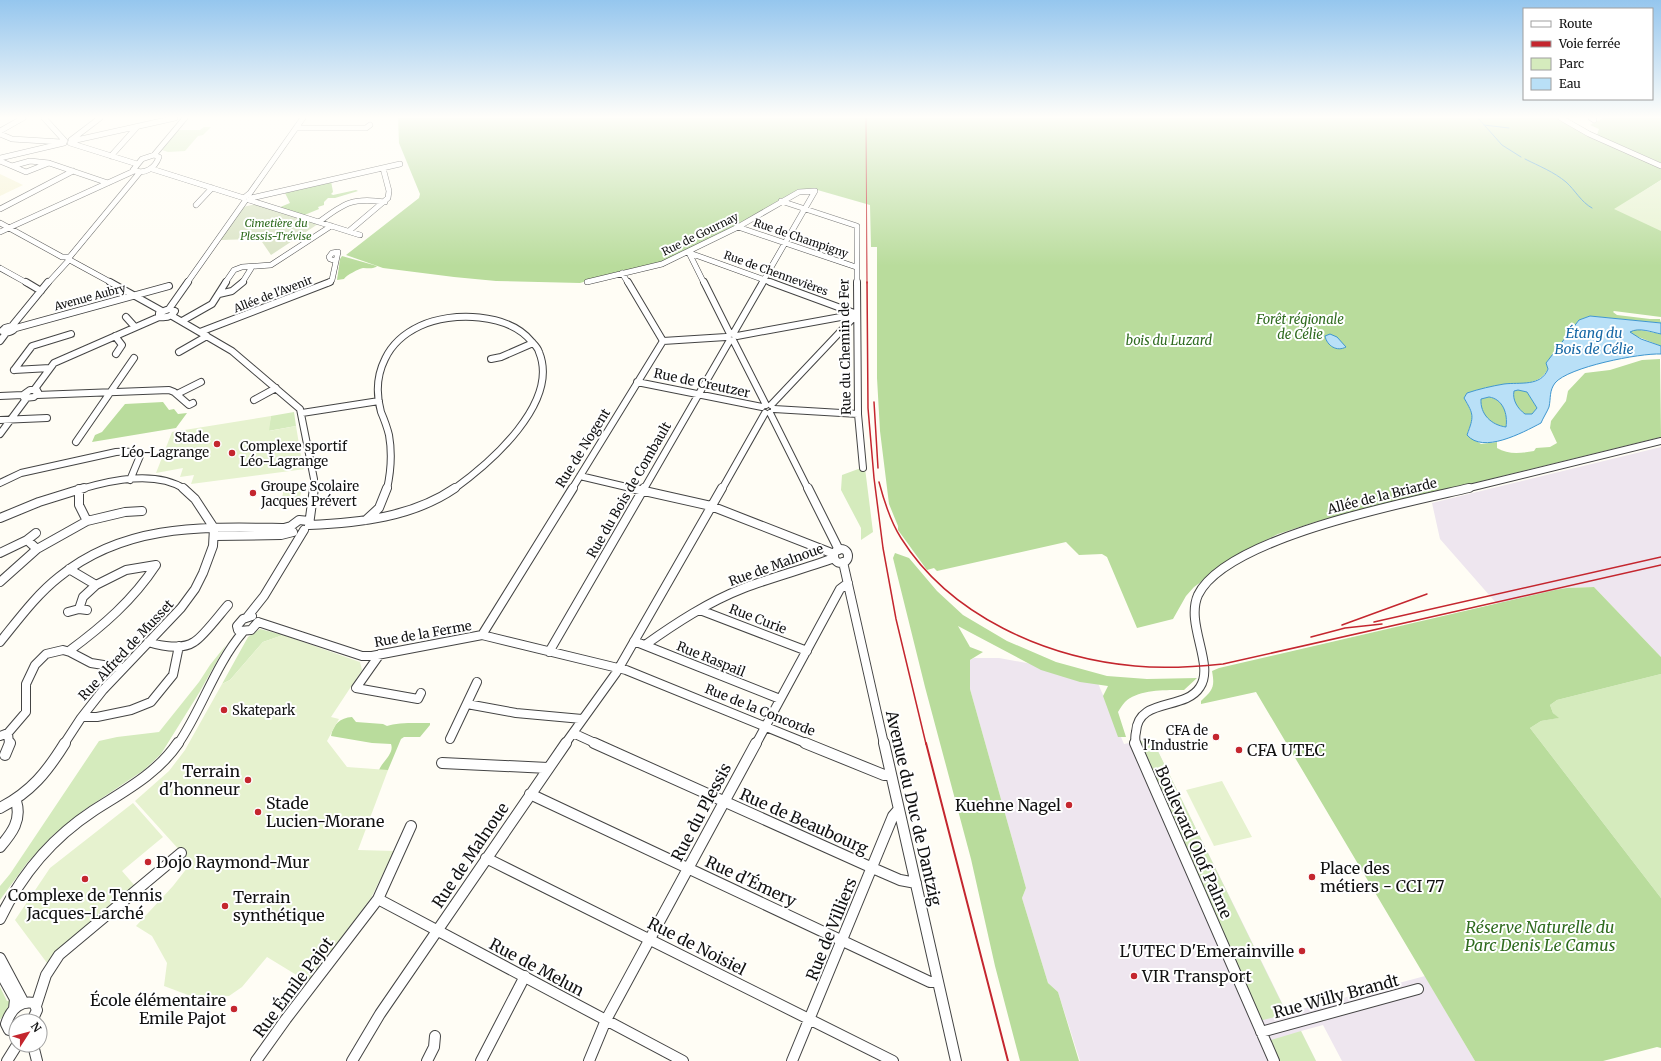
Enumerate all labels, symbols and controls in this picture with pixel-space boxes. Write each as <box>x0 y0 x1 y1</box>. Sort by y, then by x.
legend <box>1523 8 1653 100</box>
text: Route <box>1559 16 1592 31</box>
text: Voie ferrée <box>1558 36 1620 51</box>
text: Parc <box>1559 56 1584 71</box>
text: Eau <box>1559 76 1581 91</box>
street label: Rue de Gournay <box>659 209 741 259</box>
street label: Rue de Champigny <box>752 215 851 261</box>
park label: Cimetière du Plessis-Trévise <box>240 216 312 243</box>
street label: Rue de Chennevières <box>722 248 830 298</box>
street label: Allée de l'Avenir <box>231 272 315 316</box>
street label: Rue du Chemin de Fer <box>835 279 855 415</box>
street label: Avenue Aubry <box>52 281 128 314</box>
park label: Forêt régionale de Célie <box>1255 311 1344 343</box>
water label: Étang du Bois de Célie <box>1554 324 1634 358</box>
park label: bois du Luzard <box>1126 332 1213 349</box>
street label: Rue de Creutzer <box>652 364 752 402</box>
street label: Rue de Nogent <box>552 405 614 491</box>
street label: Rue du Bois de Combault <box>583 419 675 561</box>
place label: Stade Léo-Lagrange <box>121 429 209 461</box>
place label: Complexe sportif Léo-Lagrange <box>240 438 348 470</box>
marker: Stade Léo-Lagrange <box>212 439 222 449</box>
marker: Complexe sportif Léo-Lagrange <box>227 448 237 458</box>
street label: Allée de la Briarde <box>1325 474 1439 518</box>
place label: Groupe Scolaire Jacques Prévert <box>260 478 359 510</box>
marker: Groupe Scolaire Jacques Prévert <box>248 488 258 498</box>
street label: Rue de Malnoue <box>726 540 826 590</box>
street label: Rue Alfred de Musset <box>75 596 177 704</box>
street label: Rue Curie <box>727 600 789 638</box>
street label: Rue de la Ferme <box>373 617 473 651</box>
street label: Rue Raspail <box>674 638 748 680</box>
street label: Rue de la Concorde <box>702 680 818 740</box>
place label: Skatepark <box>232 702 296 719</box>
marker: Skatepark <box>219 705 229 715</box>
street label: Avenue du Duc de Dantzig <box>882 707 946 908</box>
place label: CFA de l'Industrie <box>1143 722 1208 754</box>
marker: CFA de l'Industrie <box>1211 732 1221 742</box>
place label: CFA UTEC <box>1247 740 1325 760</box>
marker: CFA UTEC <box>1234 745 1244 755</box>
street label: Rue du Plessis <box>667 759 735 865</box>
place label: Terrain d'honneur <box>159 761 240 799</box>
street label: Boulevard Olof Palme <box>1151 763 1237 921</box>
marker: Terrain d'honneur <box>243 775 253 785</box>
street label: Rue de Beaubourg <box>737 784 872 858</box>
place label: Stade Lucien-Morane <box>266 793 384 831</box>
place label: Kuehne Nagel <box>955 795 1061 815</box>
street label: Rue de Malnoue <box>427 799 513 911</box>
marker: Kuehne Nagel <box>1064 800 1074 810</box>
marker: Stade Lucien-Morane <box>253 807 263 817</box>
street label: Rue d'Émery <box>702 851 800 911</box>
place label: Dojo Raymond-Mur <box>156 852 309 872</box>
marker: Dojo Raymond-Mur <box>143 857 153 867</box>
place label: Place des métiers - CCI 77 <box>1320 858 1444 896</box>
marker: Place des métiers - CCI 77 <box>1307 872 1317 882</box>
marker: Complexe de Tennis Jacques-Larché <box>80 874 90 884</box>
street label: Rue de Villiers <box>801 875 861 983</box>
place label: Complexe de Tennis Jacques-Larché <box>8 885 162 923</box>
place label: Terrain synthétique <box>233 887 325 925</box>
marker: Terrain synthétique <box>220 901 230 911</box>
street label: Rue de Noisiel <box>644 913 750 979</box>
park label: Réserve Naturelle du Parc Denis Le Camus <box>1465 917 1616 955</box>
street label: Rue Émile Pajot <box>249 932 338 1041</box>
street label: Rue de Melun <box>486 934 588 1001</box>
place label: L'UTEC D'Emerainville <box>1119 941 1294 961</box>
marker: L'UTEC D'Emerainville <box>1297 946 1307 956</box>
place label: VIR Transport <box>1141 966 1253 986</box>
street label: Rue Willy Brandt <box>1271 969 1402 1022</box>
marker: VIR Transport <box>1129 971 1139 981</box>
place label: École élémentaire Emile Pajot <box>90 990 227 1028</box>
marker: École élémentaire Emile Pajot <box>229 1004 239 1014</box>
north arrow <box>8 1013 48 1053</box>
text: N <box>28 1019 44 1035</box>

